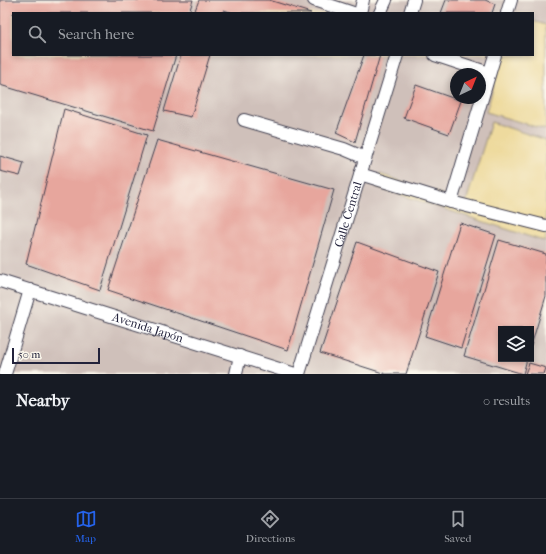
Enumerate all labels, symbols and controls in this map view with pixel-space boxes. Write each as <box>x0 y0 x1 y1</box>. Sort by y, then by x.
search box <box>12 12 534 56</box>
icon: search <box>26 23 48 45</box>
text: Search here <box>58 25 134 43</box>
north arrow <box>450 68 486 104</box>
street label: Calle Central <box>331 179 365 249</box>
street label: Avenida Japón <box>110 310 185 345</box>
map controls <box>498 326 534 362</box>
button: layers <box>498 326 534 362</box>
scale bar <box>12 346 100 365</box>
text: 50 m <box>18 348 40 361</box>
text: Nearby <box>16 390 70 410</box>
text: 0 results <box>483 393 530 408</box>
tab: Map <box>75 508 97 545</box>
tab: Directions <box>246 508 295 545</box>
tab: Saved <box>444 508 471 545</box>

